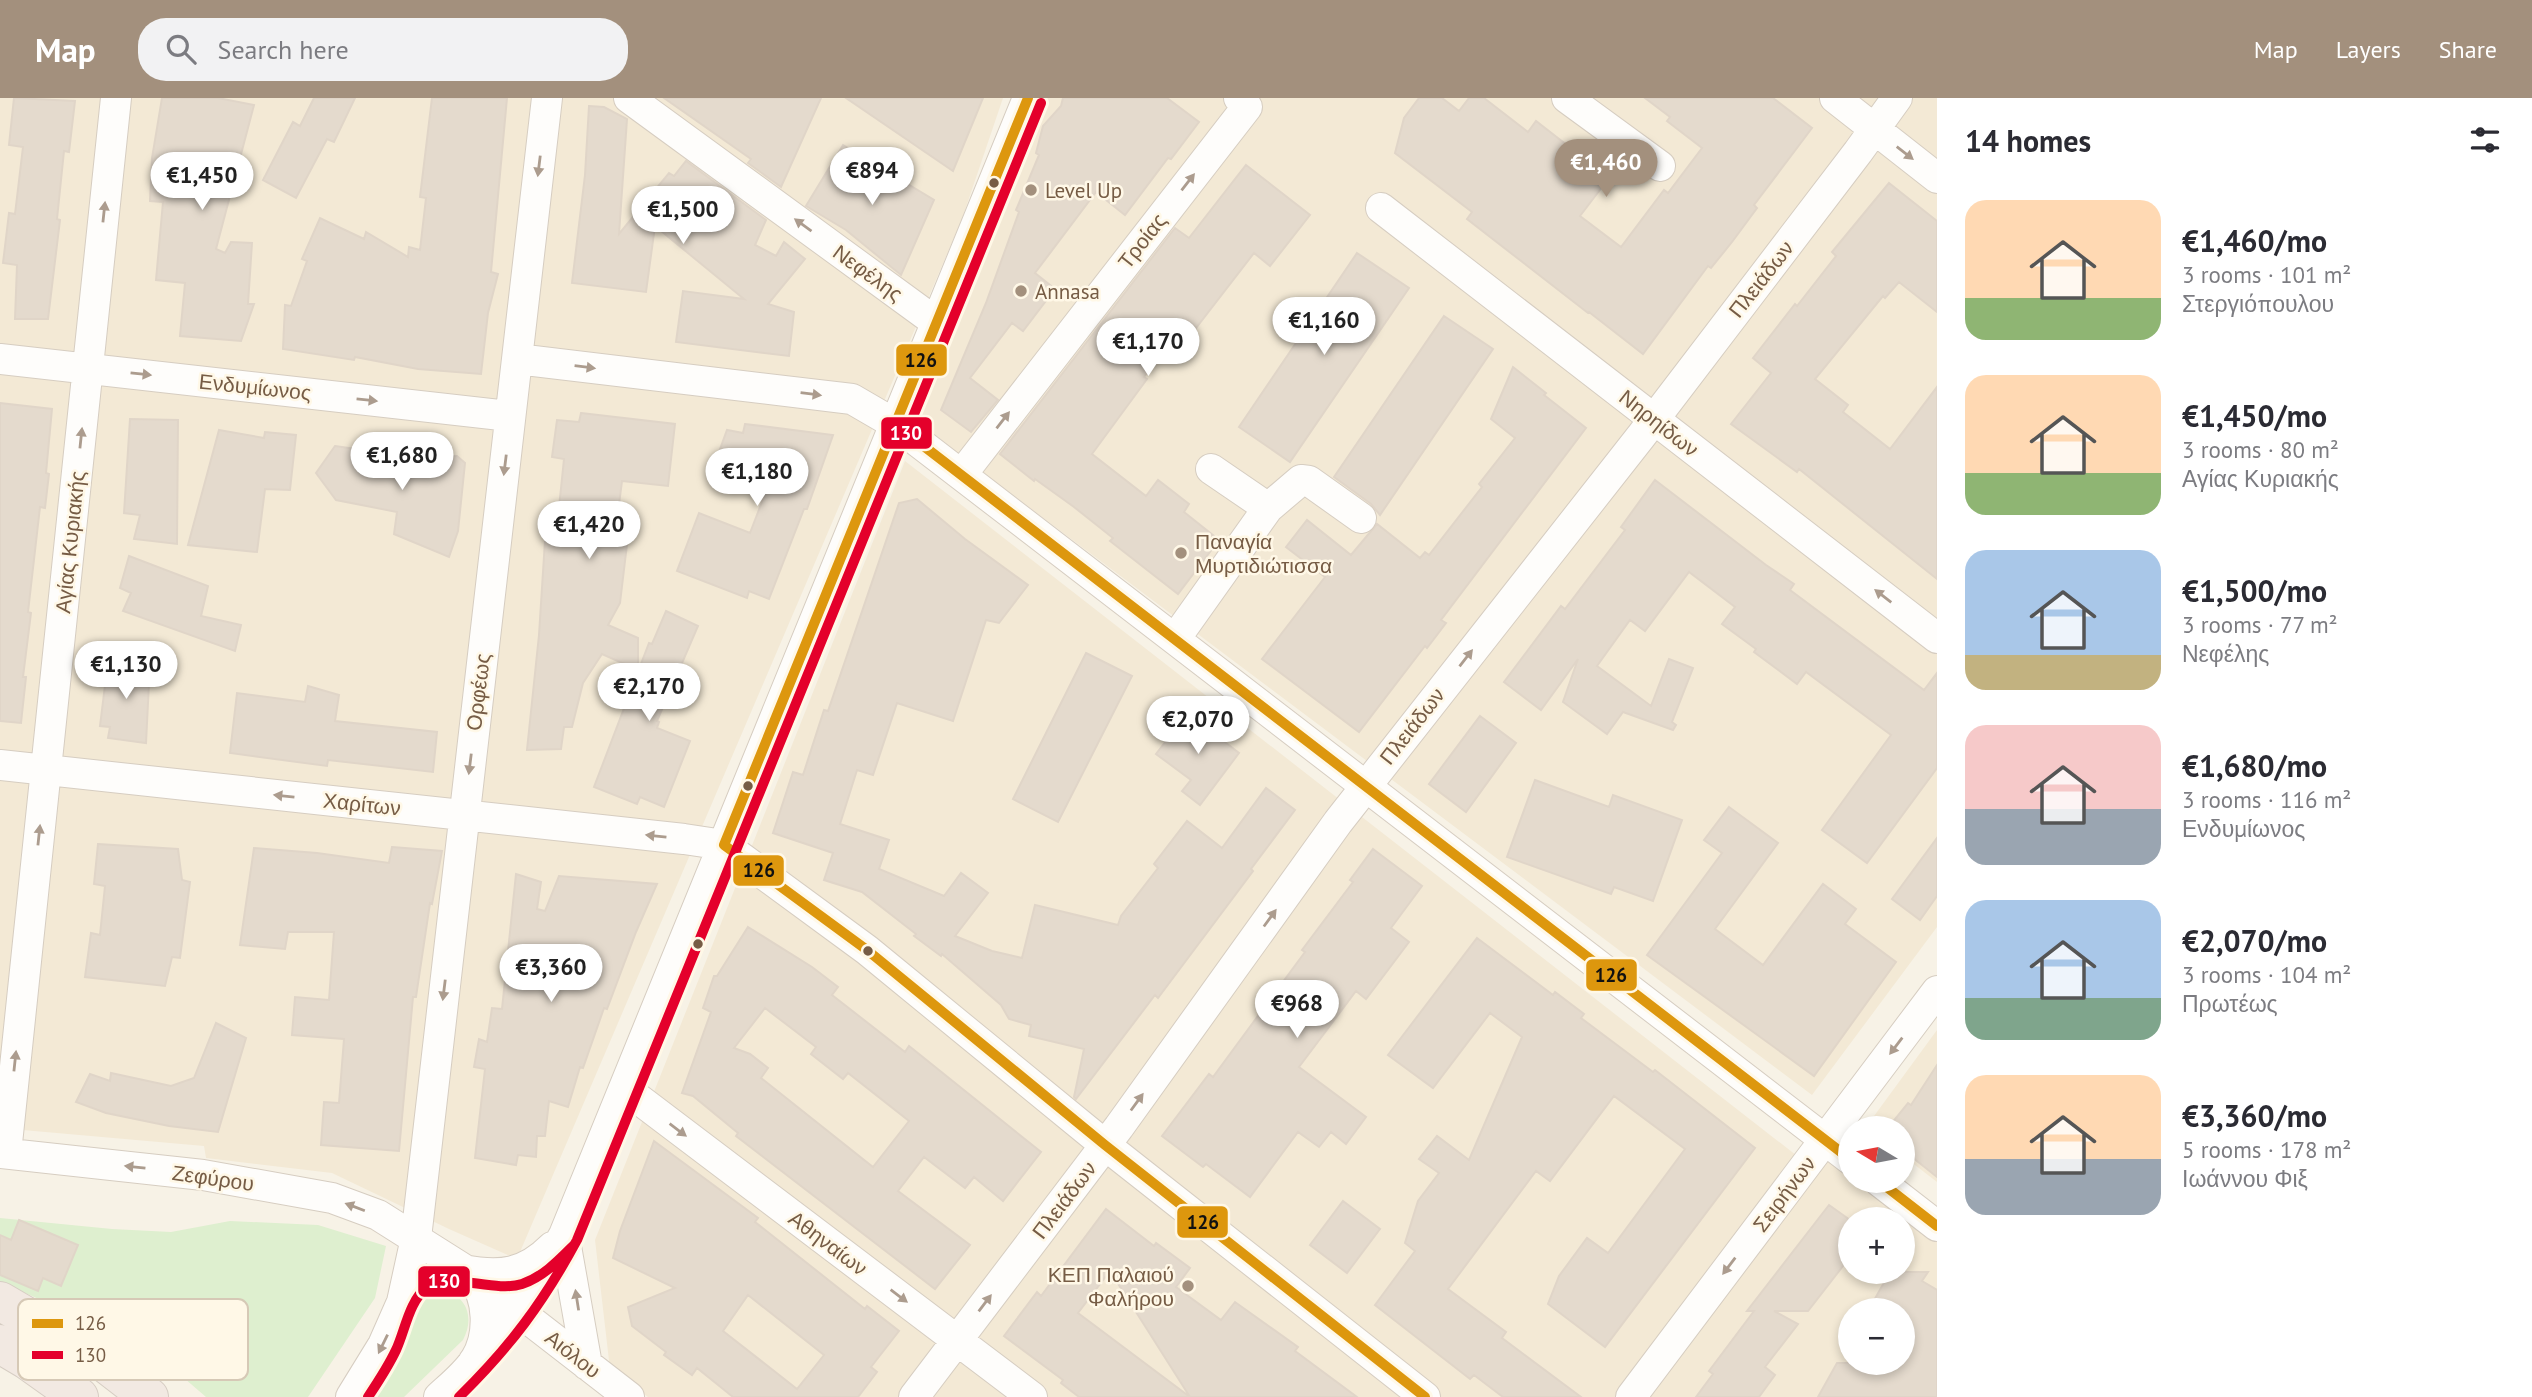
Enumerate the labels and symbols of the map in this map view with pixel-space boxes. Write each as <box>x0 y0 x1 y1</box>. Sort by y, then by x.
pin: €1,460 <box>1549 140 1663 199</box>
one-way arrow <box>1896 145 1914 160</box>
pin: €894 <box>831 148 913 207</box>
pin: €1,450 <box>145 152 259 212</box>
one-way arrow <box>534 155 545 177</box>
one-way arrow <box>1180 174 1195 192</box>
unlabelled marker <box>987 176 1001 190</box>
place label: Level Up <box>1045 177 1122 204</box>
marker: Level Up <box>1023 182 1039 198</box>
pin: €1,500 <box>626 186 740 246</box>
one-way arrow <box>99 201 110 223</box>
street label: Τροίας <box>1112 208 1172 274</box>
one-way arrow <box>794 218 812 232</box>
street label: Πλειάδων <box>1723 235 1799 323</box>
street label: Νεφέλης <box>828 239 908 307</box>
place label: Annasa <box>1035 278 1100 305</box>
marker: Annasa <box>1013 283 1029 299</box>
pin: €1,160 <box>1267 298 1381 357</box>
pin: €1,170 <box>1091 318 1205 378</box>
line badge: 126 <box>895 343 948 377</box>
text: 126 <box>905 348 937 372</box>
one-way arrow <box>574 362 596 373</box>
street label: Ενδυμίωνος <box>198 368 312 406</box>
one-way arrow <box>130 369 152 380</box>
street label: Νηρηίδων <box>1614 384 1704 462</box>
one-way arrow <box>800 388 822 399</box>
one-way arrow <box>356 394 378 405</box>
one-way arrow <box>995 411 1010 429</box>
line badge: 130 <box>880 416 933 450</box>
text: 130 <box>890 421 922 445</box>
one-way arrow <box>75 427 86 449</box>
pin: €1,680 <box>345 432 459 492</box>
pin: €1,180 <box>700 448 814 508</box>
one-way arrow <box>499 454 510 476</box>
street label: Αγίας Κυριακής <box>49 469 91 615</box>
pin: €1,420 <box>532 502 646 561</box>
place label: Παναγία Μυρτιδιώτισσα <box>1195 528 1332 579</box>
marker: Παναγία Μυρτιδιώτισσα <box>1173 545 1189 561</box>
one-way arrow <box>1874 589 1892 603</box>
pin: €1,130 <box>69 642 183 701</box>
one-way arrow <box>1458 649 1473 667</box>
street label: Ορφέως <box>460 652 496 732</box>
pin: €2,170 <box>592 664 706 723</box>
street label: Πλειάδων <box>1374 682 1450 770</box>
pin: €2,070 <box>1141 696 1255 756</box>
one-way arrow <box>465 753 476 775</box>
unlabelled marker <box>741 779 755 793</box>
street label: Χαρίτων <box>322 787 402 821</box>
one-way arrow <box>272 790 294 801</box>
one-way arrow <box>34 824 45 846</box>
one-way arrow <box>645 830 667 841</box>
line badge: 126 <box>732 854 785 887</box>
text: 126 <box>743 858 775 882</box>
one-way arrow <box>1262 909 1276 927</box>
unlabelled marker <box>691 937 705 951</box>
pin: €3,360 <box>494 944 608 1004</box>
unlabelled marker <box>861 944 875 958</box>
line badge: 126 <box>1585 958 1638 992</box>
text: 126 <box>1595 963 1627 987</box>
one-way arrow <box>439 979 450 1001</box>
pin: €968 <box>1256 981 1338 1040</box>
one-way arrow <box>1888 1036 1903 1054</box>
one-way arrow <box>10 1050 21 1072</box>
one-way arrow <box>1129 1093 1143 1111</box>
north arrow <box>1838 1116 1914 1194</box>
one-way arrow <box>669 1122 687 1136</box>
street label: Σειρήνων <box>1747 1151 1821 1237</box>
street label: Πλειάδων <box>1026 1156 1102 1244</box>
street label: Ζεφύρου <box>170 1159 256 1197</box>
one-way arrow <box>124 1162 146 1173</box>
one-way arrow <box>345 1201 366 1212</box>
street label: Αθηναίων <box>783 1205 873 1281</box>
line badge: 126 <box>1176 1205 1229 1239</box>
text: 126 <box>1187 1210 1219 1234</box>
one-way arrow <box>1722 1257 1737 1275</box>
place label: ΚΕΠ Παλαιού Φαλήρου <box>1048 1261 1174 1312</box>
line badge: 130 <box>417 1265 471 1298</box>
text: 130 <box>428 1269 460 1293</box>
marker: ΚΕΠ Παλαιού Φαλήρου <box>1180 1278 1196 1294</box>
one-way arrow <box>571 1288 582 1310</box>
one-way arrow <box>890 1289 908 1303</box>
one-way arrow <box>978 1294 992 1313</box>
legend <box>18 1299 248 1380</box>
text: 126 <box>75 1311 106 1335</box>
street label: Αιόλου <box>540 1324 606 1384</box>
one-way arrow <box>377 1334 389 1354</box>
text: 130 <box>75 1343 106 1367</box>

